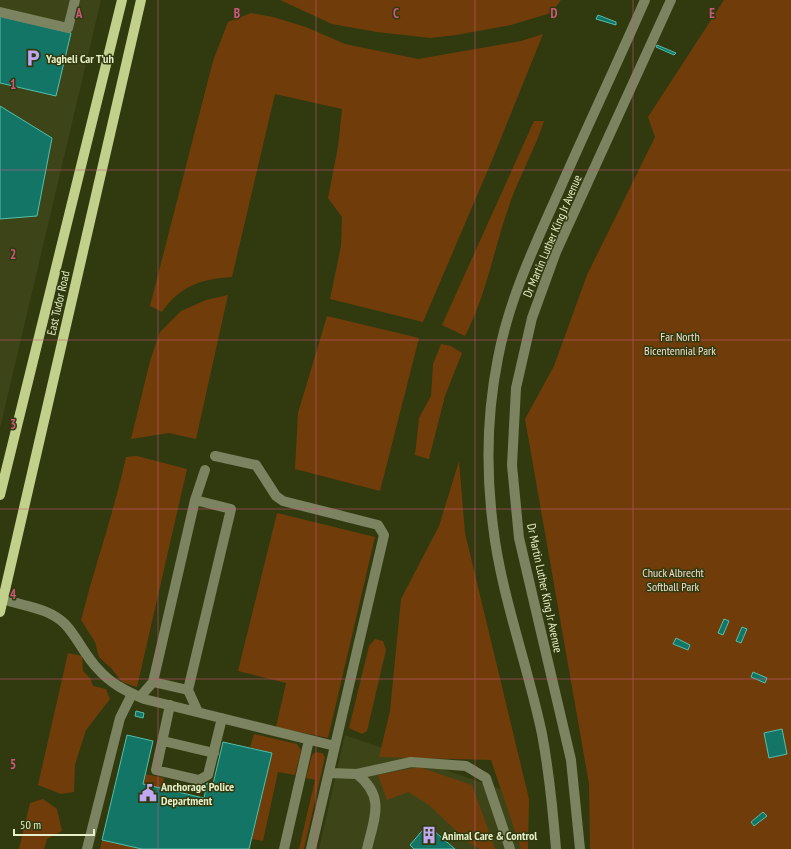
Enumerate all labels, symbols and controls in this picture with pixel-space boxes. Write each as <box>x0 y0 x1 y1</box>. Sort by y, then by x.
text: A <box>75 5 83 22</box>
text: B <box>234 5 240 22</box>
text: C <box>393 5 399 22</box>
text: D <box>551 5 558 22</box>
text: E <box>709 5 715 22</box>
parking icon: Yagheli Car T’uh <box>23 48 43 68</box>
place label: Yagheli Car T’uh <box>45 51 114 66</box>
text: 1 <box>10 76 16 93</box>
street label: Dr Martin Luther King Jr Avenue <box>519 173 585 299</box>
text: 2 <box>10 246 16 263</box>
street label: East Tudor Road <box>43 269 73 337</box>
park label: Far North Bicentennial Park <box>644 329 716 358</box>
text: 3 <box>10 416 16 433</box>
street label: Dr Martin Luther King Jr Avenue <box>524 522 566 654</box>
park label: Chuck Albrecht Softball Park <box>642 565 704 594</box>
text: 4 <box>10 586 17 603</box>
text: 5 <box>10 756 16 773</box>
place label: Anchorage Police Department <box>160 779 234 808</box>
public building icon: Anchorage Police Department <box>138 783 158 803</box>
scale bar <box>14 811 94 837</box>
text: 50 m <box>20 817 41 832</box>
building icon: Animal Care & Control <box>419 825 439 845</box>
place label: Animal Care & Control <box>441 828 537 843</box>

